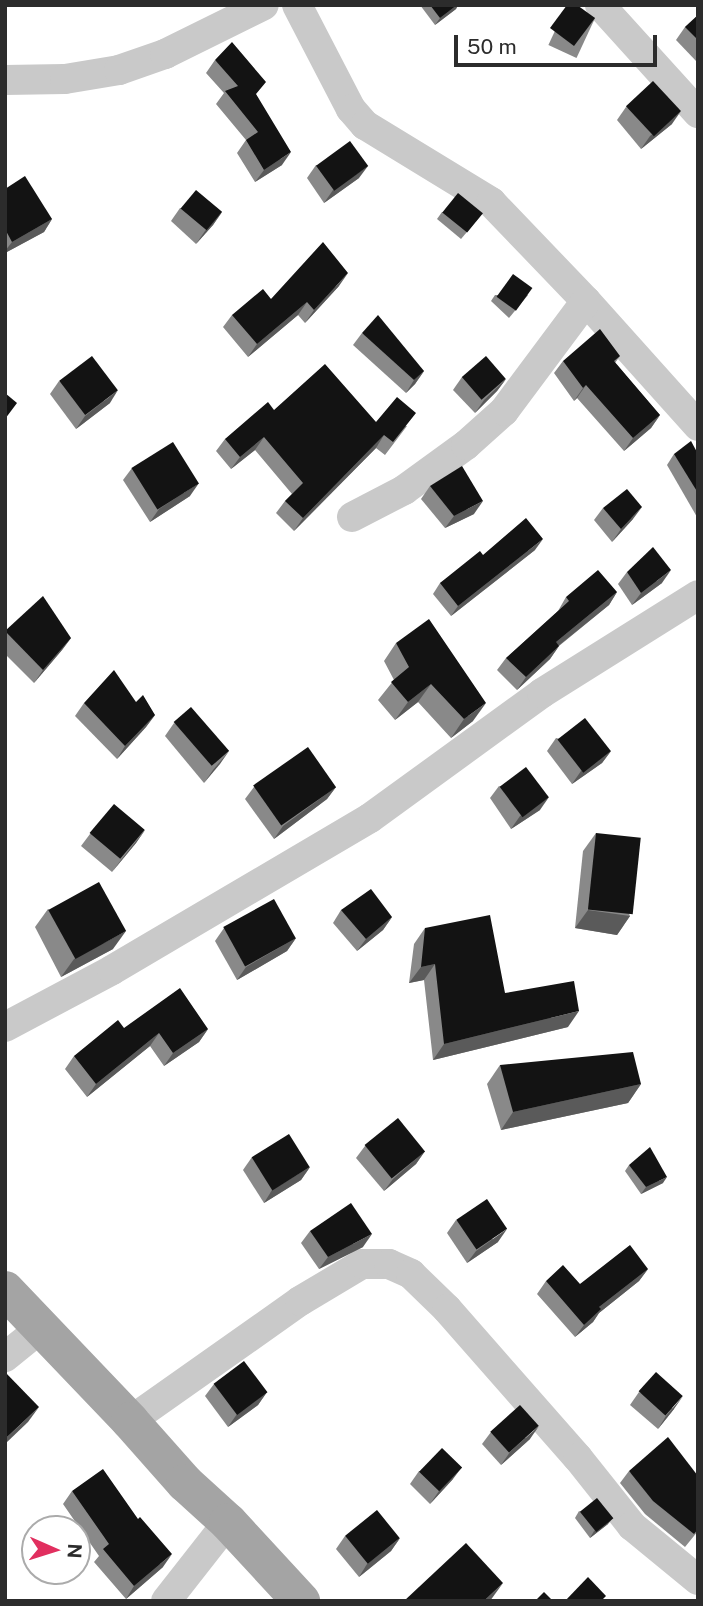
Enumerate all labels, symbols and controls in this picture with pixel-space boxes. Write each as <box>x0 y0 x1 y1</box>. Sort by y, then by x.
scale bar <box>458 21 661 65</box>
text: 50 m <box>467 34 517 59</box>
north arrow <box>21 1515 91 1585</box>
text: N <box>64 1543 86 1559</box>

